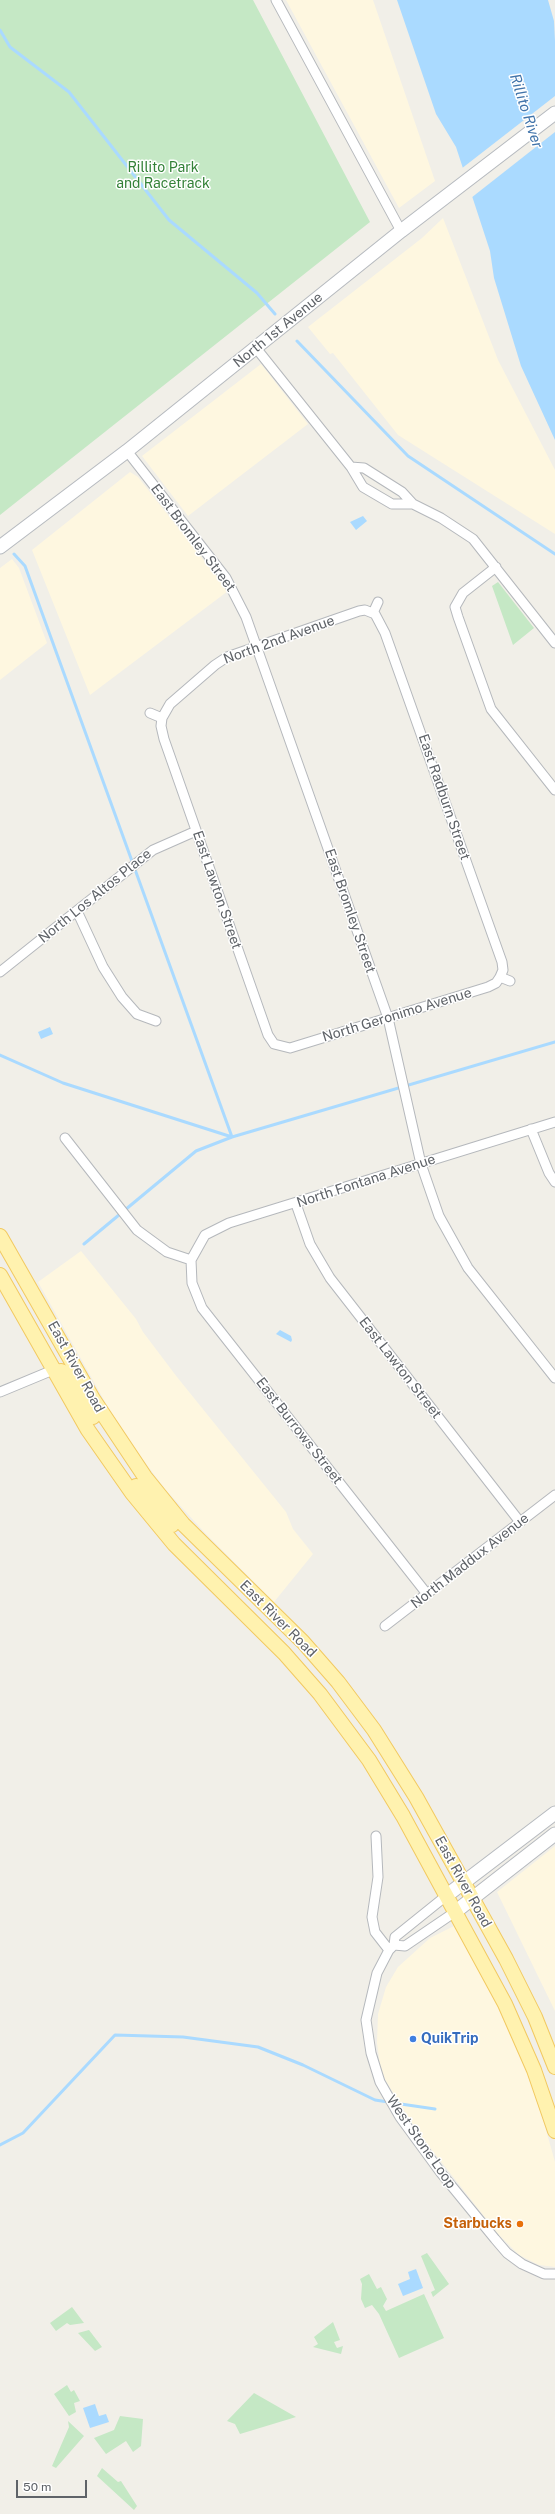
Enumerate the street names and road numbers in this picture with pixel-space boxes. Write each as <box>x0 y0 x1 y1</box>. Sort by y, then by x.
street label: North 1st Avenue <box>230 289 326 371</box>
street label: East Bromley Street <box>147 481 239 595</box>
street label: North 2nd Avenue <box>221 612 337 668</box>
street label: East Radburn Street <box>415 732 473 862</box>
street label: East Lawton Street <box>189 829 245 951</box>
street label: North Los Altos Place <box>35 845 155 947</box>
street label: East Bromley Street <box>321 847 379 975</box>
street label: North Geronimo Avenue <box>320 984 474 1046</box>
street label: North Fontana Avenue <box>295 1151 437 1211</box>
street label: East Lawton Street <box>355 1314 445 1422</box>
street label: East River Road <box>44 1318 108 1416</box>
street label: East Burrows Street <box>252 1374 346 1488</box>
street label: North Maddux Avenue <box>408 1510 532 1612</box>
street label: East River Road <box>236 1577 320 1661</box>
street label: East River Road <box>431 1833 495 1931</box>
street label: West Stone Loop <box>383 2092 459 2192</box>

